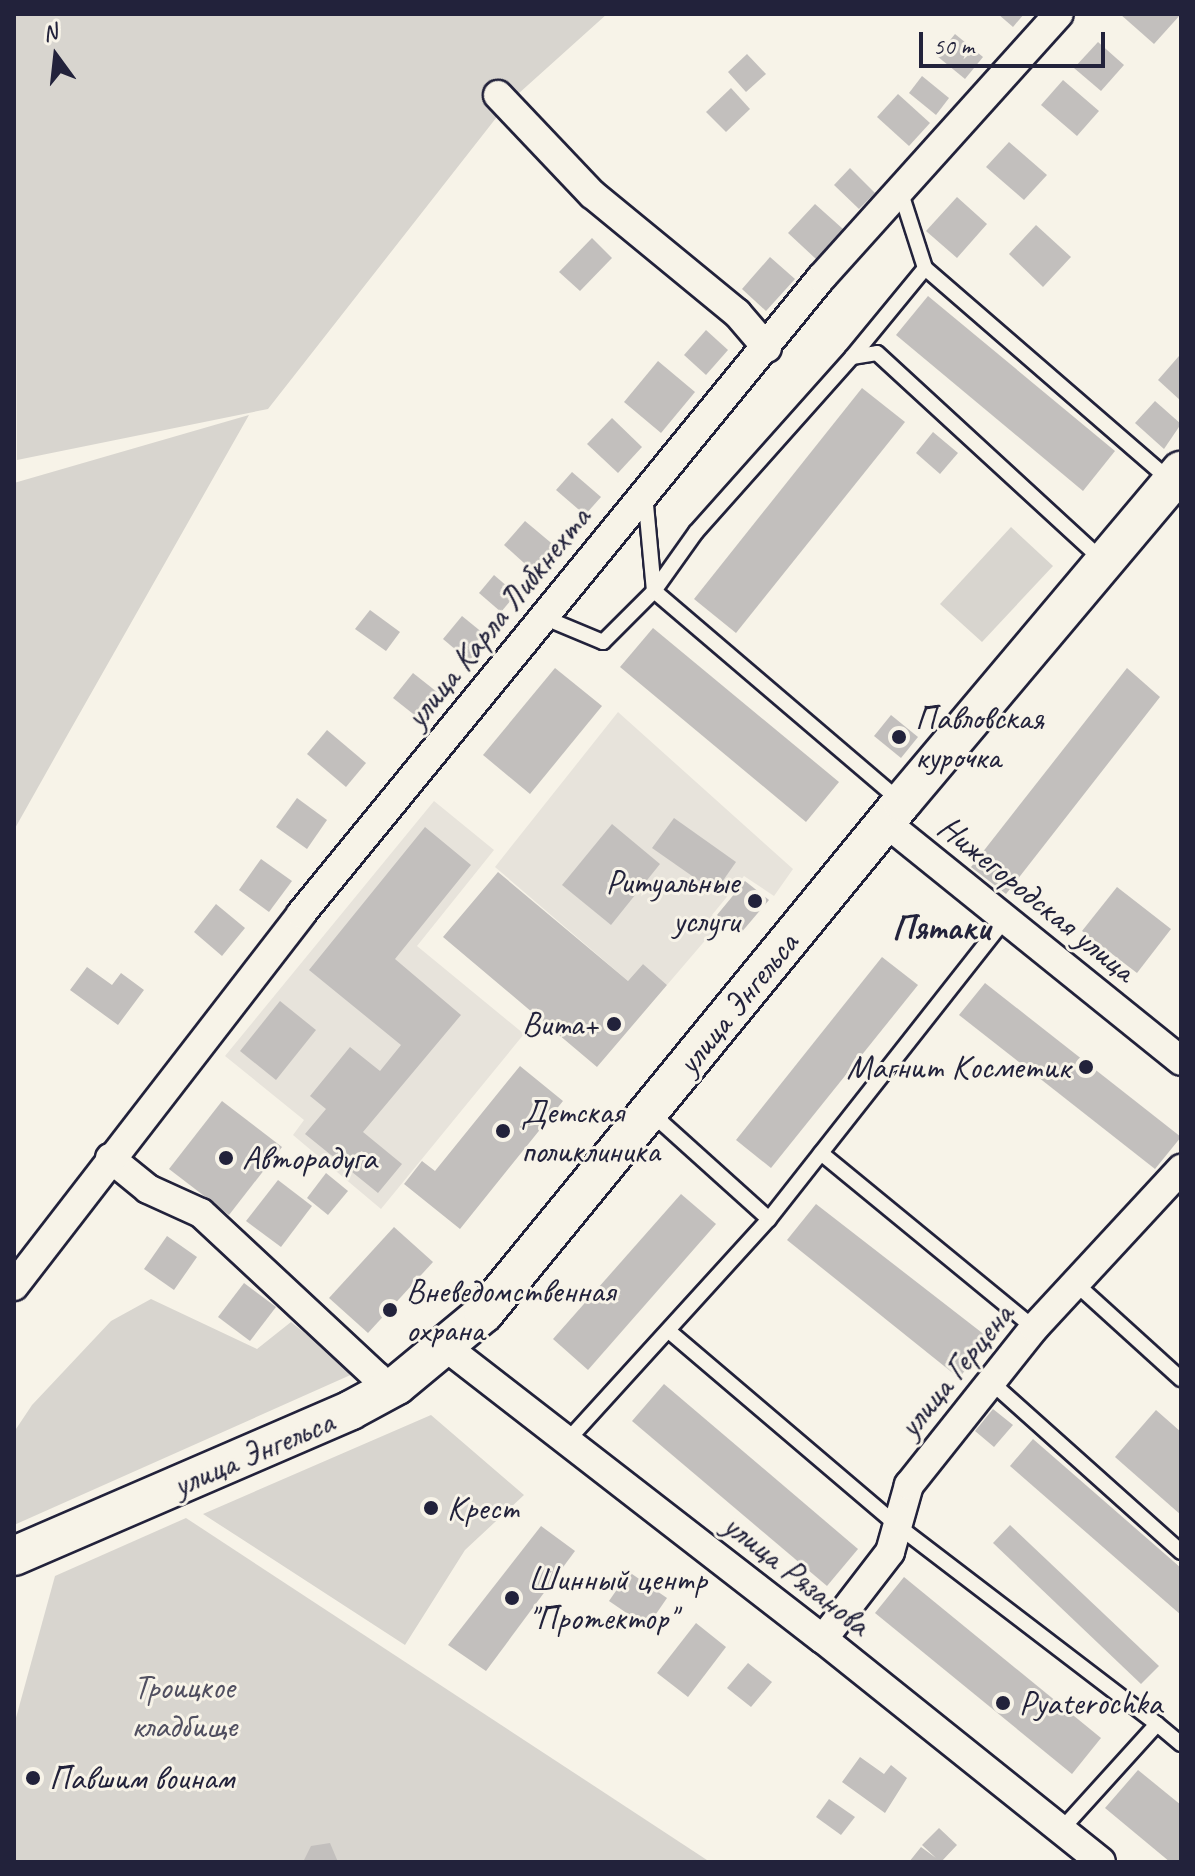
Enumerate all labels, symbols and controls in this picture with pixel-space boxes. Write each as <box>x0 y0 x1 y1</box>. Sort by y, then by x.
north arrow <box>16 16 96 96</box>
scale bar <box>923 16 1109 66</box>
text: N <box>40 18 60 48</box>
text: 50 m <box>933 31 974 61</box>
street label: улица Карла Либкнехта <box>394 497 600 737</box>
place label: Павловская курочка <box>915 697 1044 776</box>
marker: Павловская курочка <box>890 728 908 746</box>
street label: Нижегородская улица <box>930 806 1144 990</box>
place label: Ритуальные услуги <box>606 861 739 940</box>
marker: Ритуальные услуги <box>746 892 764 910</box>
district label: Пятаки <box>892 906 990 950</box>
street label: улица Энгельса <box>667 923 807 1083</box>
place label: Вита+ <box>522 1004 598 1044</box>
marker: Вита+ <box>605 1015 623 1033</box>
place label: Магнит Косметик <box>851 1047 1070 1087</box>
marker: Магнит Косметик <box>1077 1058 1095 1076</box>
place label: Детская поликлиника <box>521 1091 660 1170</box>
marker: Детская поликлиника <box>492 1120 514 1142</box>
place label: Авторадуга <box>242 1138 377 1178</box>
marker: Авторадуга <box>217 1149 235 1167</box>
place label: Вневедомственная охрана <box>406 1270 615 1350</box>
street label: улица Герцена <box>889 1295 1021 1445</box>
marker: Вневедомственная охрана <box>381 1301 399 1319</box>
street label: улица Энгельса <box>166 1401 340 1505</box>
place label: Крест <box>447 1488 519 1528</box>
marker: Крест <box>422 1499 440 1517</box>
street label: улица Рязанова <box>716 1504 878 1644</box>
place label: Шинный центр "Протектор" <box>528 1558 707 1638</box>
marker: Шинный центр "Протектор" <box>503 1589 521 1607</box>
park label: Троицкое кладбище <box>131 1666 237 1746</box>
place label: Pyaterochka <box>1019 1683 1162 1723</box>
marker: Pyaterochka <box>994 1694 1012 1712</box>
place label: Павшим воинам <box>49 1758 235 1798</box>
marker: Павшим воинам <box>24 1769 42 1787</box>

